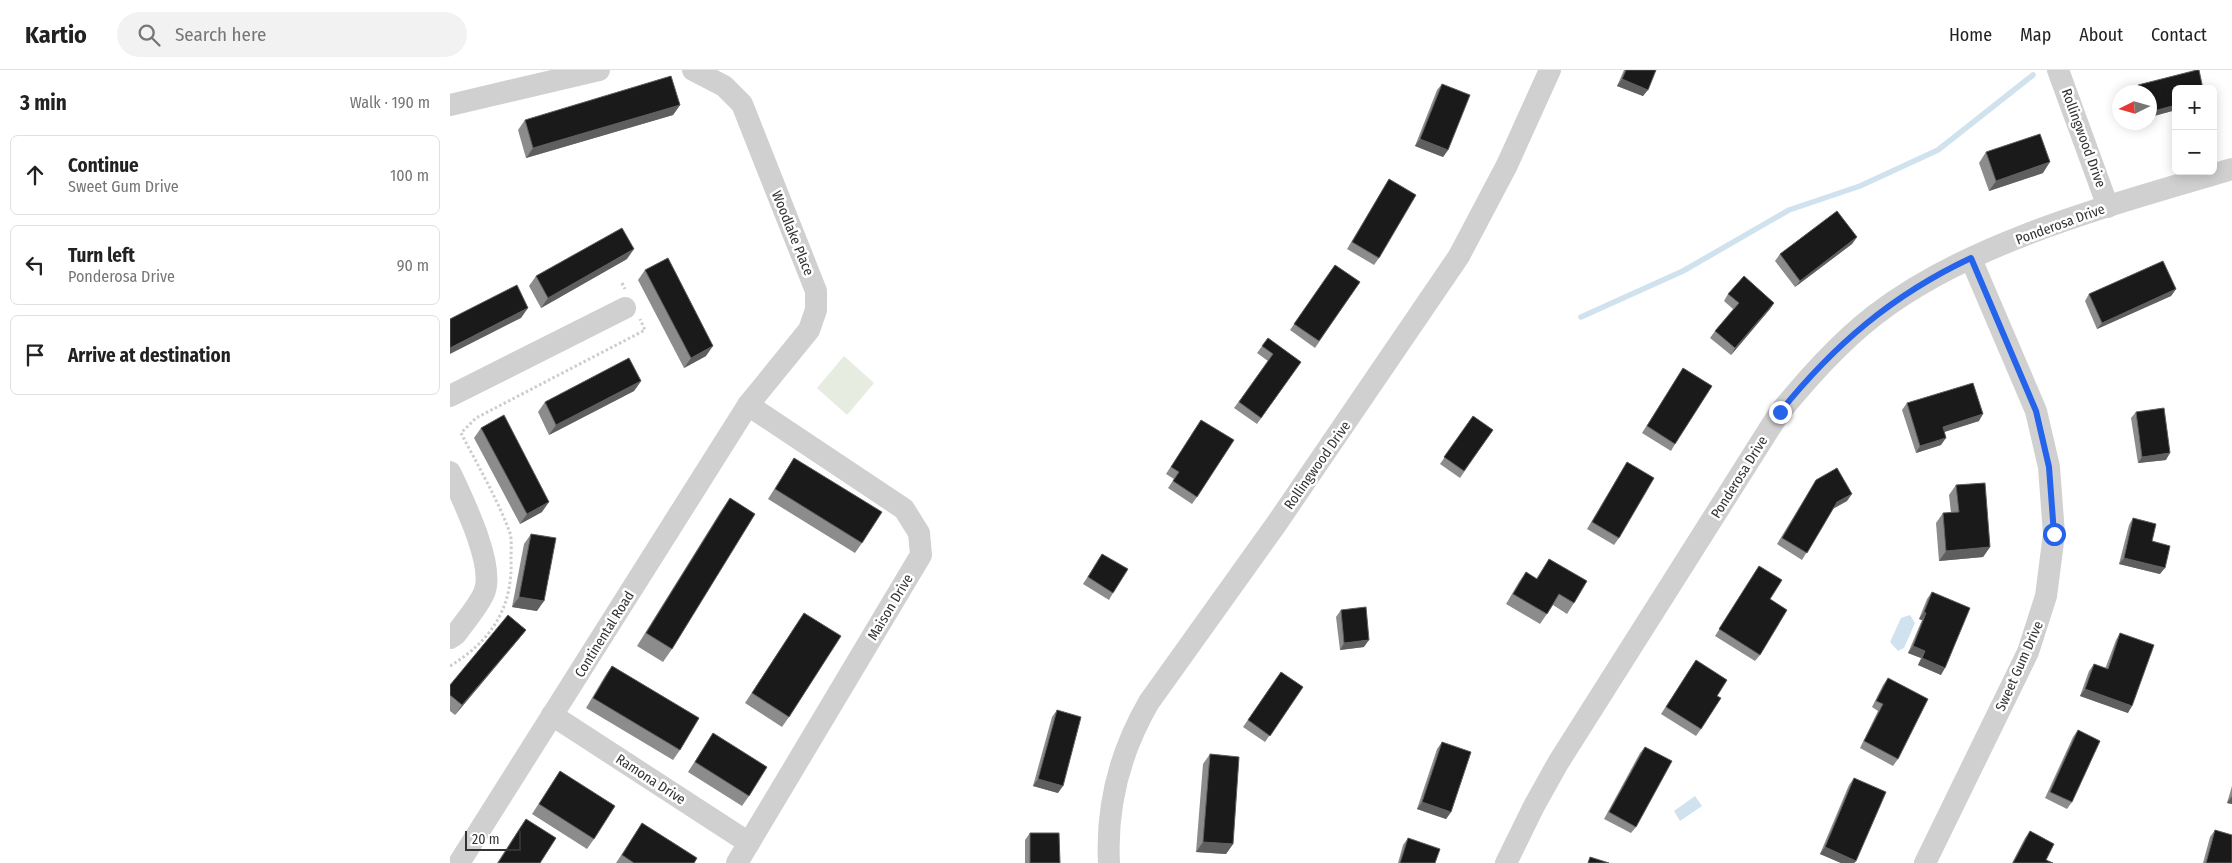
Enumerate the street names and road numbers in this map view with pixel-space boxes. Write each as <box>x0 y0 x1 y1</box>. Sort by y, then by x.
street label: Rollingwood Drive <box>2058 86 2109 190</box>
street label: Woodlake Place <box>768 188 817 278</box>
street label: Ponderosa Drive <box>2013 200 2107 248</box>
street label: Rollingwood Drive <box>1281 418 1354 513</box>
street label: Ponderosa Drive <box>1707 433 1771 521</box>
street label: Maison Drive <box>864 571 917 643</box>
street label: Continental Road <box>571 588 638 681</box>
street label: Sweet Gum Drive <box>1992 618 2047 714</box>
street label: Ramona Drive <box>613 751 689 808</box>

